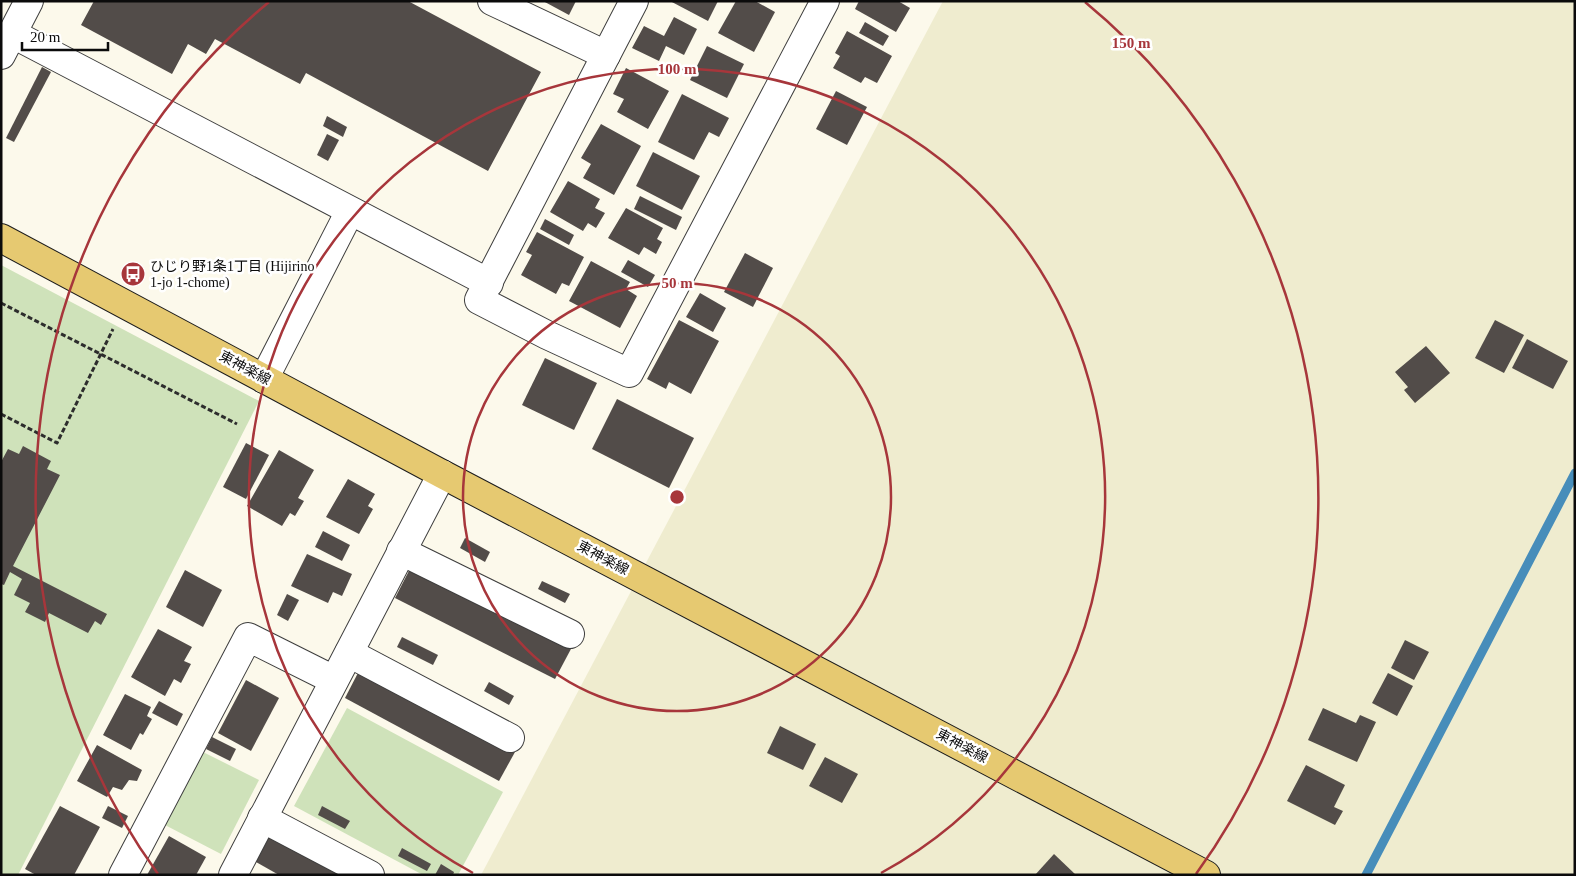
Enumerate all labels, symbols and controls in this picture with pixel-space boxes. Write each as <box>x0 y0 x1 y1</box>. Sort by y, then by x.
scale bar <box>22 20 109 52</box>
text: 20 m <box>30 29 61 45</box>
text: 150 m <box>1112 35 1151 51</box>
text: 100 m <box>658 61 697 77</box>
place label: ひじり野1条1丁目 (Hijirino 1-jo 1-chome) <box>150 259 315 291</box>
bus stop icon: ひじり野1条1丁目 (Hijirino 1-jo 1-chome) <box>120 261 146 287</box>
text: 50 m <box>661 275 693 291</box>
street label: 東神楽線 <box>217 348 273 388</box>
centre of rings <box>668 488 686 506</box>
street label: 東神楽線 <box>575 538 631 578</box>
street label: 東神楽線 <box>934 726 990 766</box>

